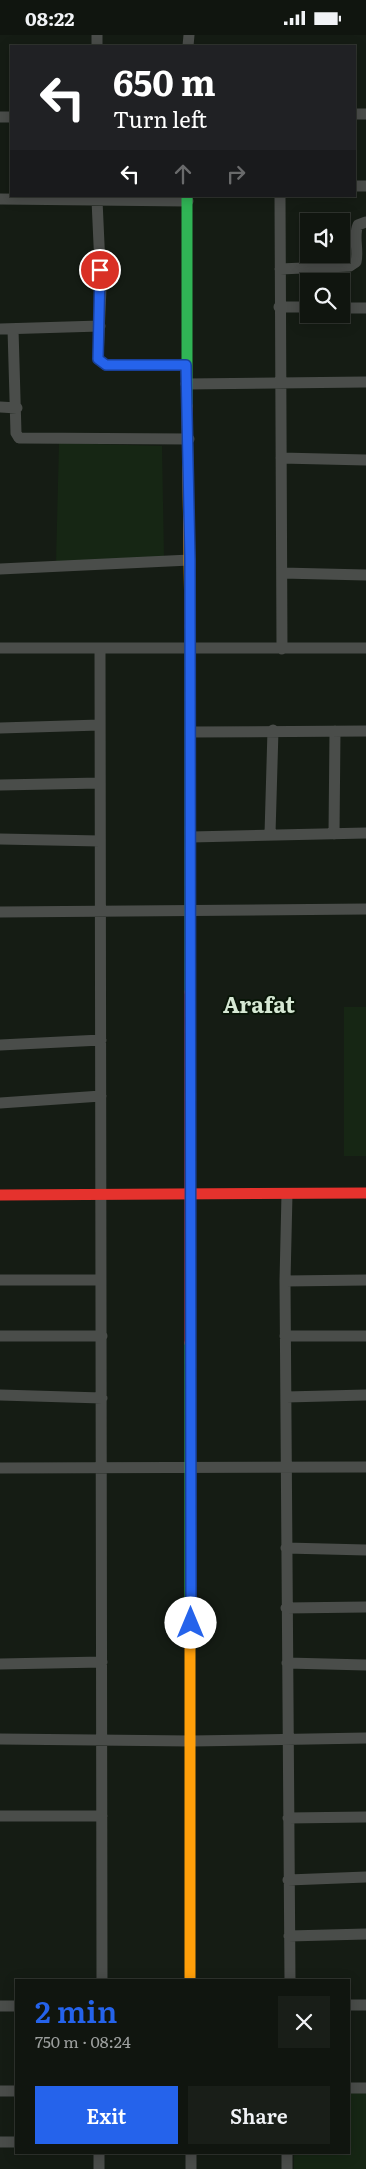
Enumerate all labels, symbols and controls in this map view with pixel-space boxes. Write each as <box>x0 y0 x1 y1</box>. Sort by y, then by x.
text: 08:22 <box>25 4 74 32</box>
text: 650 m <box>113 55 216 107</box>
icon: left <box>30 65 95 130</box>
text: Turn left <box>113 102 207 135</box>
icon: left <box>116 160 144 188</box>
icon: ahead <box>169 160 197 188</box>
icon: right <box>222 160 250 188</box>
map controls <box>300 213 350 323</box>
button: sound <box>300 213 350 263</box>
pin <box>79 249 121 291</box>
icon: arrive <box>86 256 114 284</box>
button: search <box>300 273 350 323</box>
district label: Arafat <box>223 987 295 1020</box>
position arrow <box>164 1596 216 1648</box>
text: 2 min <box>35 1988 117 2032</box>
button: close <box>278 1996 330 2048</box>
text: 750 m · 08:24 <box>35 2029 131 2053</box>
button: Exit <box>35 2086 178 2144</box>
button: Share <box>188 2086 330 2144</box>

